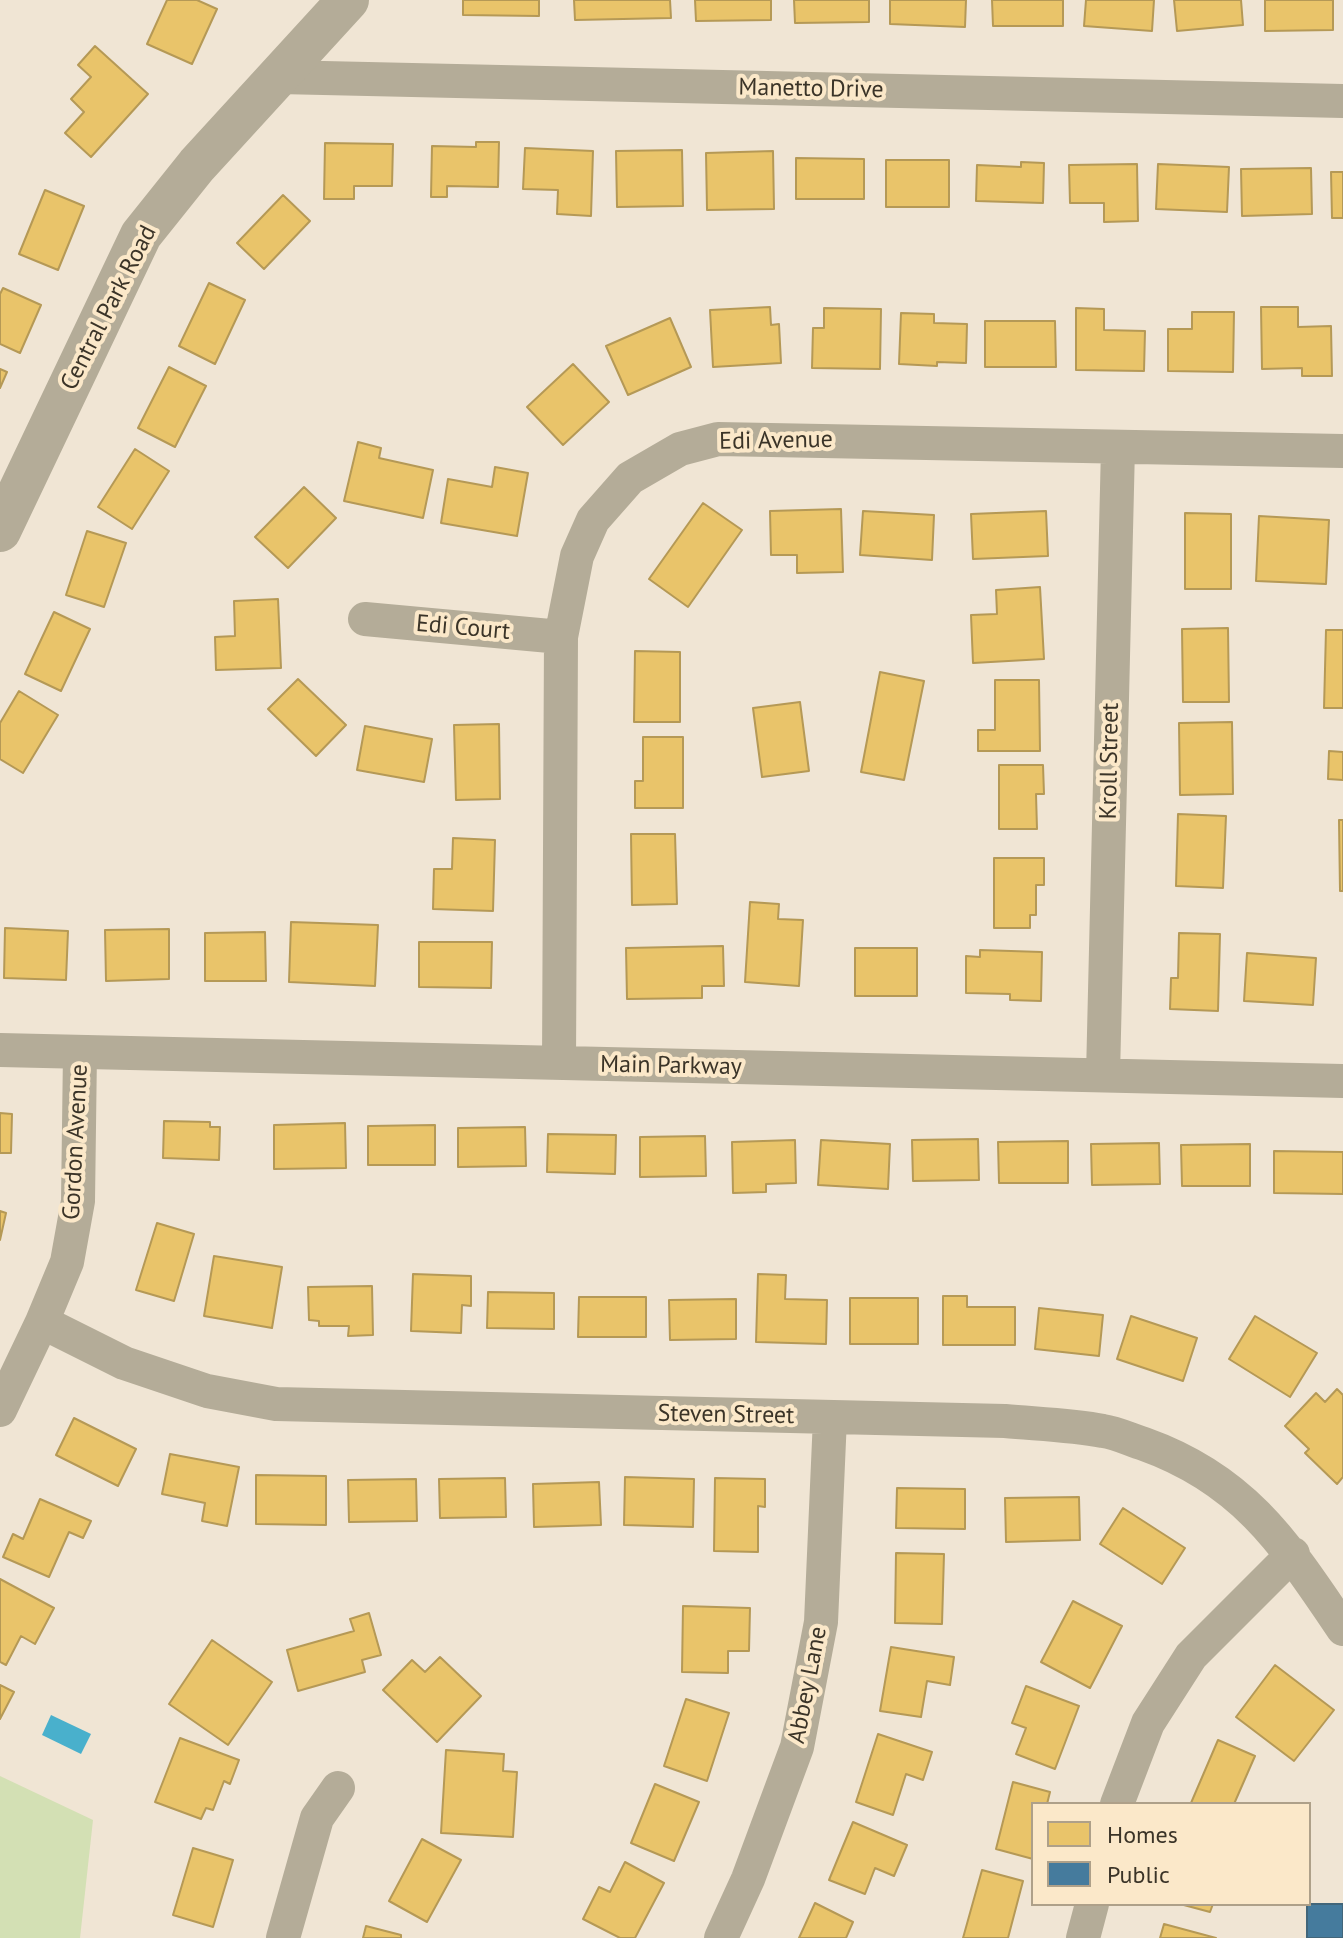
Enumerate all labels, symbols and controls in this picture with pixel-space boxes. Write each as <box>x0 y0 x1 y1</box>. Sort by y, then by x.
street label: Manetto Drive <box>738 73 884 105</box>
street label: Central Park Road <box>55 221 163 395</box>
street label: Edi Avenue <box>719 426 833 456</box>
street label: Edi Court <box>415 610 511 646</box>
street label: Kroll Street <box>1095 702 1125 820</box>
street label: Main Parkway <box>600 1050 742 1082</box>
street label: Gordon Avenue <box>58 1063 94 1221</box>
street label: Steven Street <box>657 1399 795 1431</box>
street label: Abbey Lane <box>783 1624 833 1746</box>
legend <box>1031 1802 1311 1906</box>
text: Homes <box>1107 1819 1178 1850</box>
text: Public <box>1107 1859 1170 1890</box>

